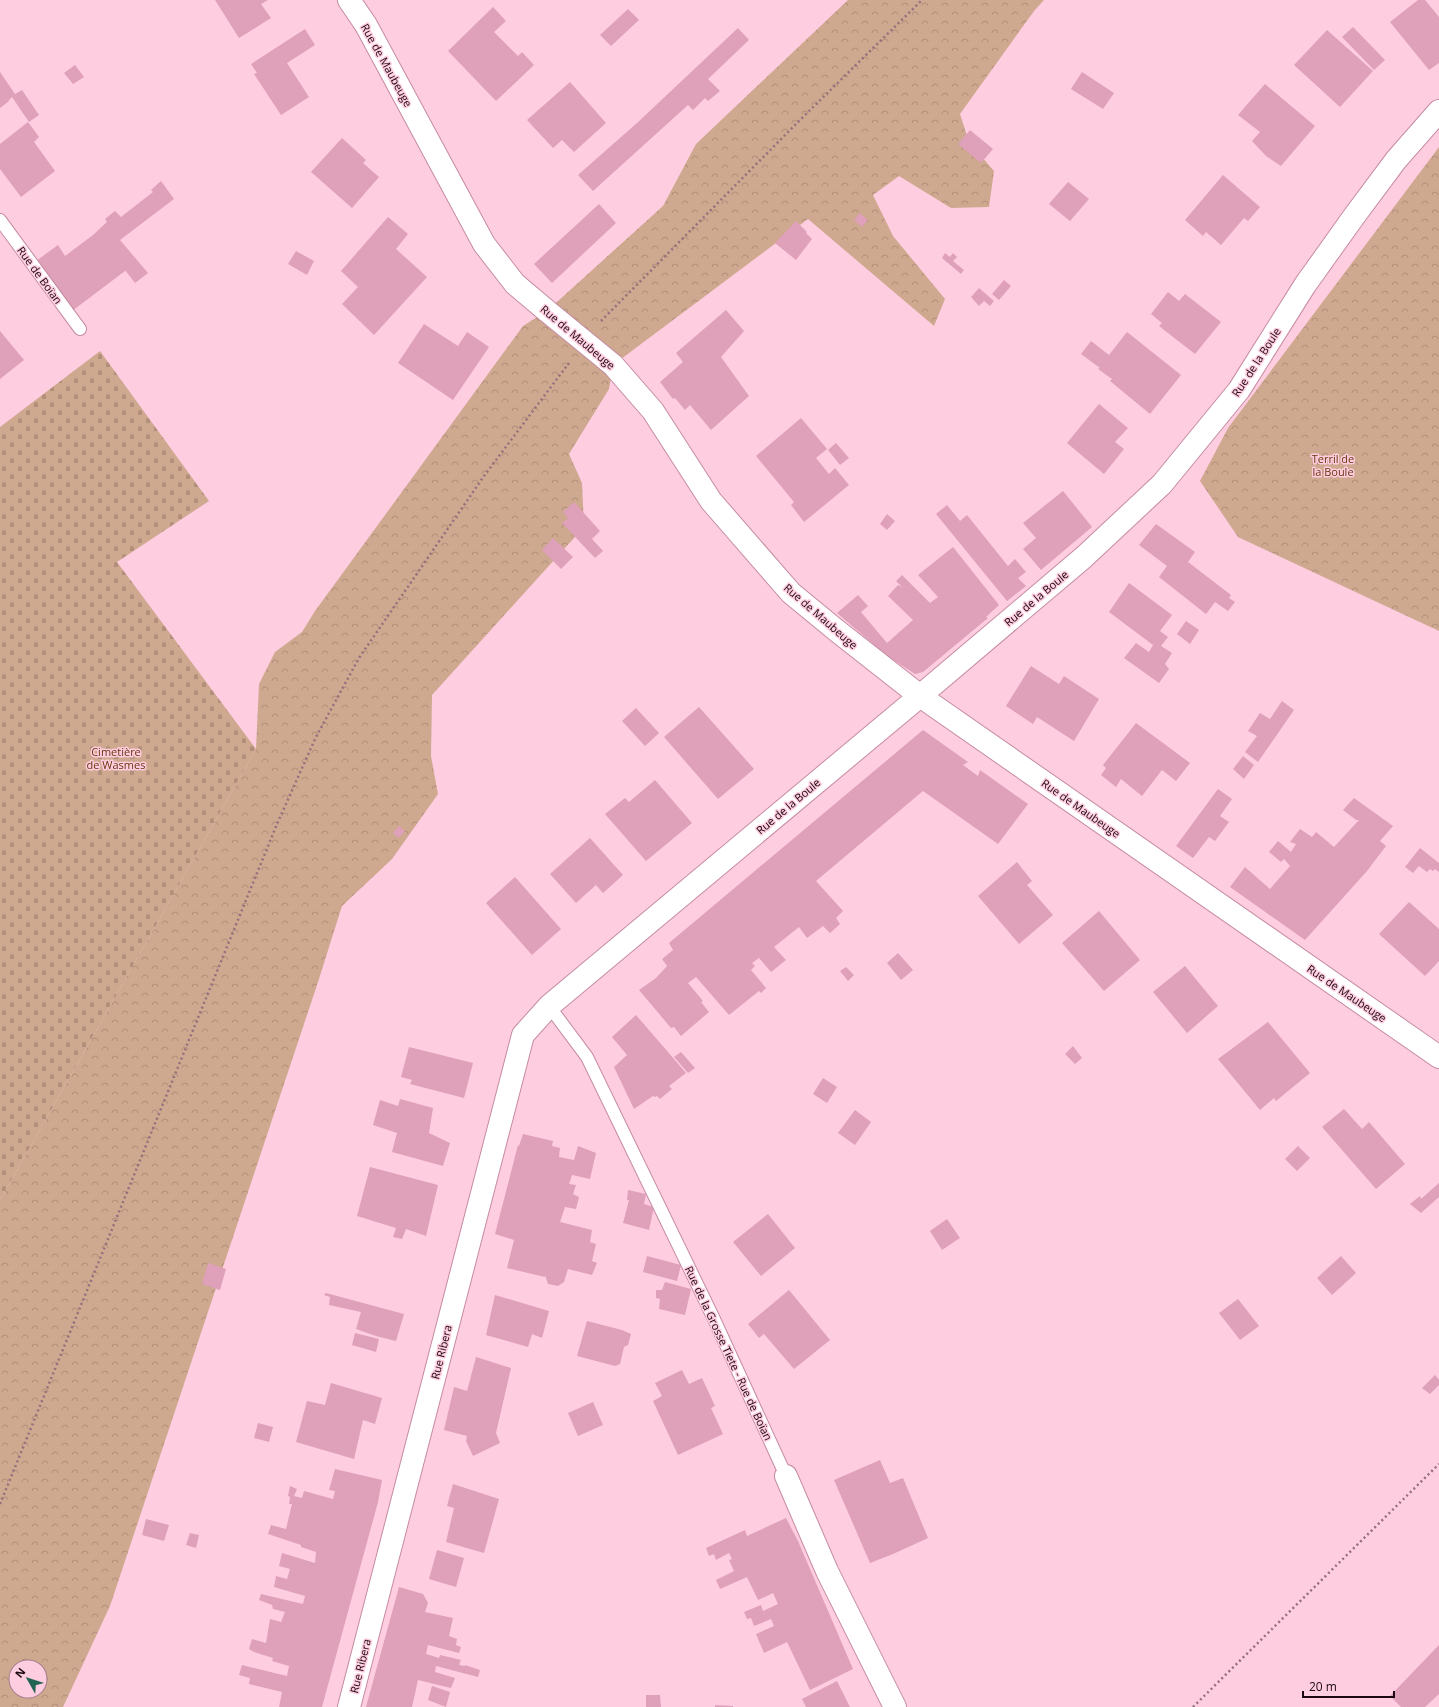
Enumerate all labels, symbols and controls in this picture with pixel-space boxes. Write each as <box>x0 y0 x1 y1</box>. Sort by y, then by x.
street label: Rue de Maubeuge <box>358 21 416 109</box>
street label: Rue de Boïan <box>14 243 66 307</box>
street label: Rue de Maubeuge <box>538 301 618 373</box>
street label: Rue de la Boule <box>1228 325 1284 399</box>
park label: Terril de la Boule <box>1312 451 1354 479</box>
street label: Rue de la Boule <box>1001 567 1071 629</box>
street label: Rue de Maubeuge <box>781 580 861 652</box>
park label: Cimetière de Wasmes <box>87 744 145 772</box>
street label: Rue de la Boule <box>753 775 823 837</box>
street label: Rue de Maubeuge <box>1039 775 1123 841</box>
street label: Rue de Maubeuge <box>1304 961 1390 1025</box>
street label: Rue de la Grosse Tiete - Rue de Boïan <box>682 1263 776 1443</box>
street label: Rue Ribera <box>427 1323 455 1381</box>
street label: Rue Ribera <box>346 1637 374 1695</box>
north arrow <box>8 1659 48 1699</box>
text: N <box>11 1664 28 1681</box>
scale bar <box>1303 1673 1394 1699</box>
text: 20 m <box>1309 1678 1337 1695</box>

